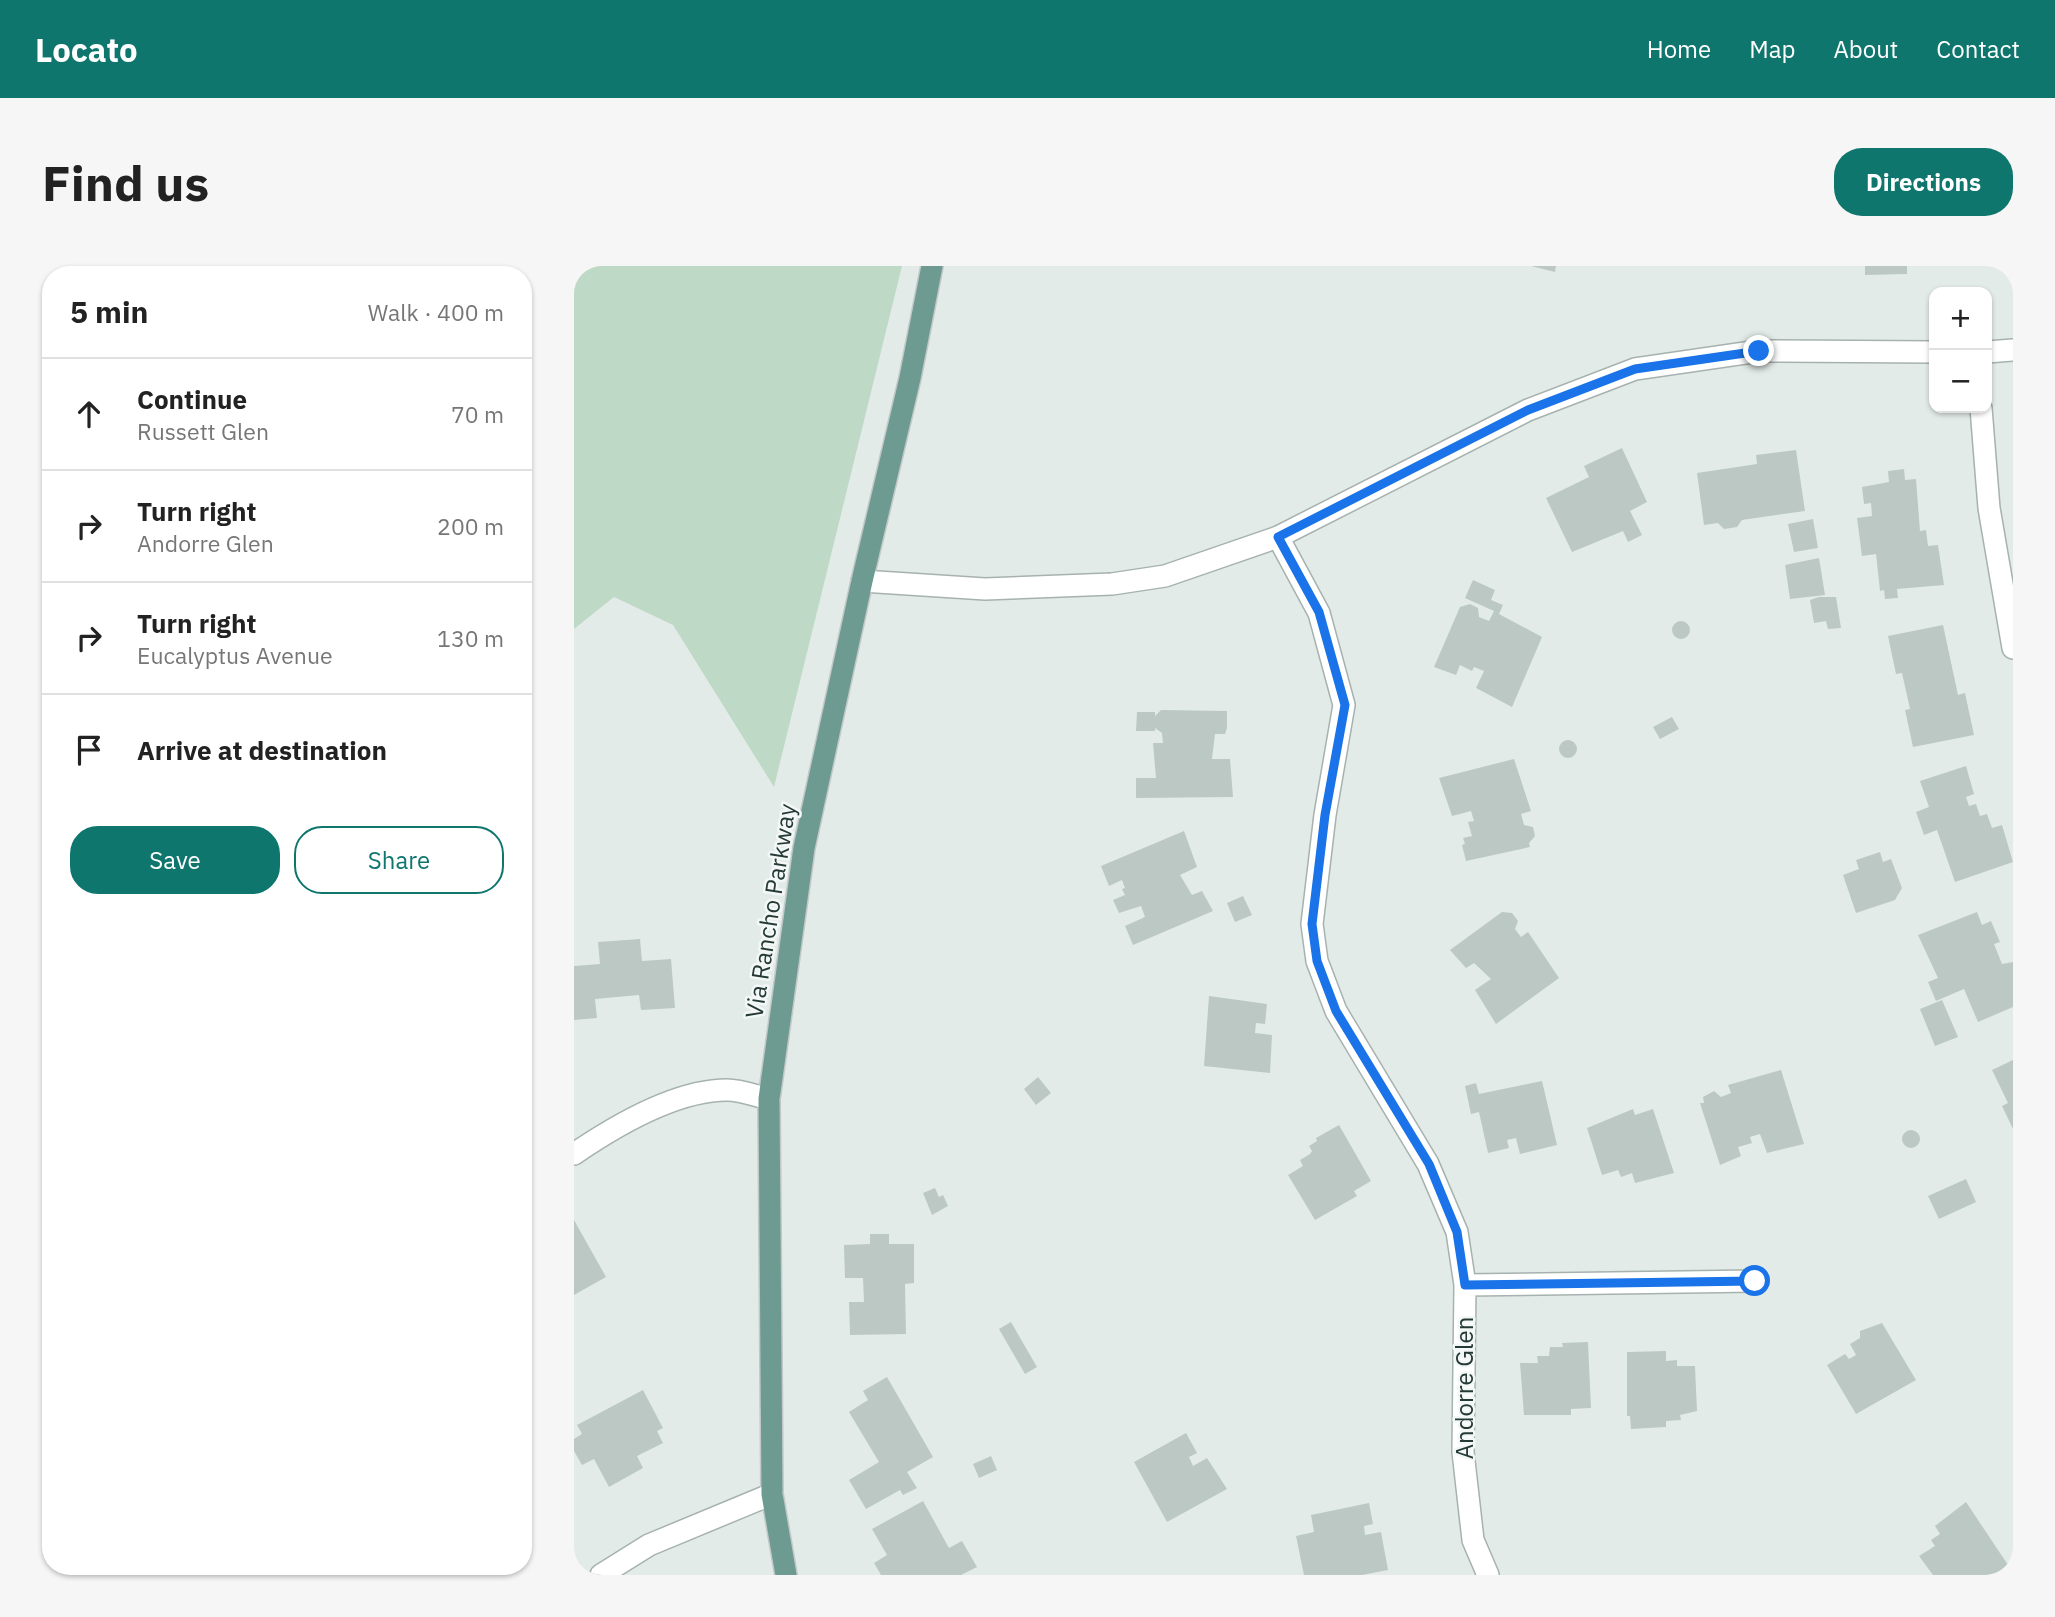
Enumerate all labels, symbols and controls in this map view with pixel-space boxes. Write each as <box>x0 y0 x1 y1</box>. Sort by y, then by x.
text: Locato <box>35 28 138 71</box>
text: Home <box>1647 33 1711 65</box>
text: Map <box>1749 33 1795 65</box>
text: About <box>1833 33 1898 65</box>
text: Contact <box>1936 33 2020 65</box>
button: Directions <box>1834 148 2013 216</box>
text: Find us <box>42 151 209 214</box>
map controls <box>1929 287 1992 413</box>
button: + <box>1929 287 1992 350</box>
text: 5 min <box>70 292 148 331</box>
text: Walk · 400 m <box>368 297 504 327</box>
route end <box>1743 335 1774 366</box>
button: − <box>1929 350 1992 413</box>
text: Continue <box>137 382 247 416</box>
icon: ahead <box>70 395 108 433</box>
text: 70 m <box>451 399 504 429</box>
text: Russett Glen <box>137 416 269 446</box>
text: Turn right <box>137 494 256 528</box>
icon: right <box>70 507 108 545</box>
text: 200 m <box>437 511 504 541</box>
text: Andorre Glen <box>137 528 274 558</box>
text: Turn right <box>137 606 256 640</box>
icon: right <box>70 619 108 657</box>
text: 130 m <box>437 623 504 653</box>
text: Eucalyptus Avenue <box>137 640 333 670</box>
icon: arrive <box>70 731 108 769</box>
text: Arrive at destination <box>137 733 387 767</box>
street label: Via Rancho Parkway <box>737 801 803 1020</box>
button: Save <box>70 826 280 894</box>
button: Share <box>294 826 504 894</box>
route start <box>1739 1265 1770 1296</box>
street label: Andorre Glen <box>1448 1317 1480 1459</box>

